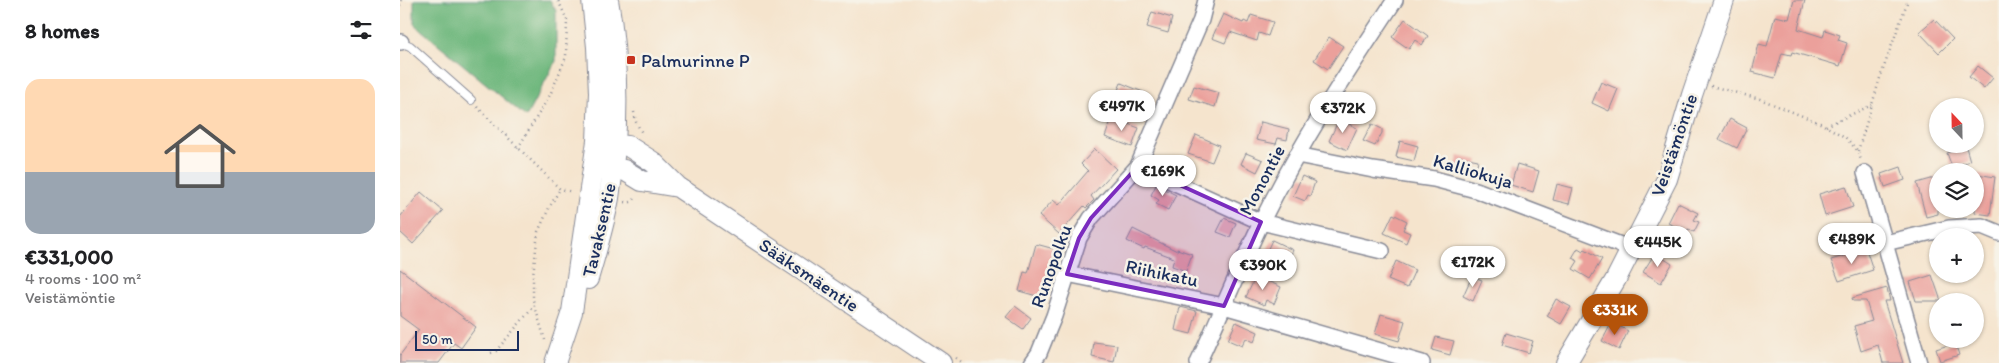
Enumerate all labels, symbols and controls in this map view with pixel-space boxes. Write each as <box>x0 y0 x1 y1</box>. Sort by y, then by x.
icon: filters <box>347 16 375 44</box>
text: 8 homes <box>25 18 100 43</box>
place label: Palmurinne P <box>641 49 750 72</box>
marker: Palmurinne P <box>625 54 637 66</box>
pin: €497K <box>1087 90 1157 132</box>
street label: Veistämöntie <box>1646 91 1702 199</box>
pin: €372K <box>1308 92 1378 134</box>
text: €497K <box>1099 96 1145 115</box>
text: €372K <box>1321 98 1365 117</box>
north arrow <box>1929 98 1984 152</box>
map controls <box>1929 98 1984 348</box>
icon: home <box>155 111 245 201</box>
street label: Monontie <box>1234 141 1290 219</box>
street label: Kalliokuja <box>1431 149 1515 193</box>
pin: €169K <box>1128 154 1198 197</box>
text: €169K <box>1141 161 1185 180</box>
button: layers <box>1929 163 1984 218</box>
street label: Tavaksentie <box>577 181 621 279</box>
street label: Runopolku <box>1025 221 1077 311</box>
pin: €489K <box>1817 222 1887 265</box>
pin: €445K <box>1623 226 1693 268</box>
button: + <box>1929 228 1984 283</box>
text: €489K <box>1829 229 1875 248</box>
text: €445K <box>1635 232 1682 251</box>
street label: Sääksmäentie <box>755 233 863 317</box>
text: €331,000 <box>25 244 113 269</box>
pin: €172K <box>1438 246 1508 288</box>
pin: €390K <box>1228 248 1298 291</box>
text: €172K <box>1451 252 1495 271</box>
street label: Riihikatu <box>1124 254 1200 292</box>
text: €390K <box>1240 255 1286 274</box>
text: 4 rooms · 100 m² <box>25 269 141 288</box>
text: Veistämöntie <box>25 288 115 307</box>
button: − <box>1929 293 1984 348</box>
pin: €331K <box>1580 294 1650 336</box>
text: €331K <box>1593 300 1637 319</box>
scale bar <box>415 328 519 351</box>
text: 50 m <box>422 331 453 348</box>

